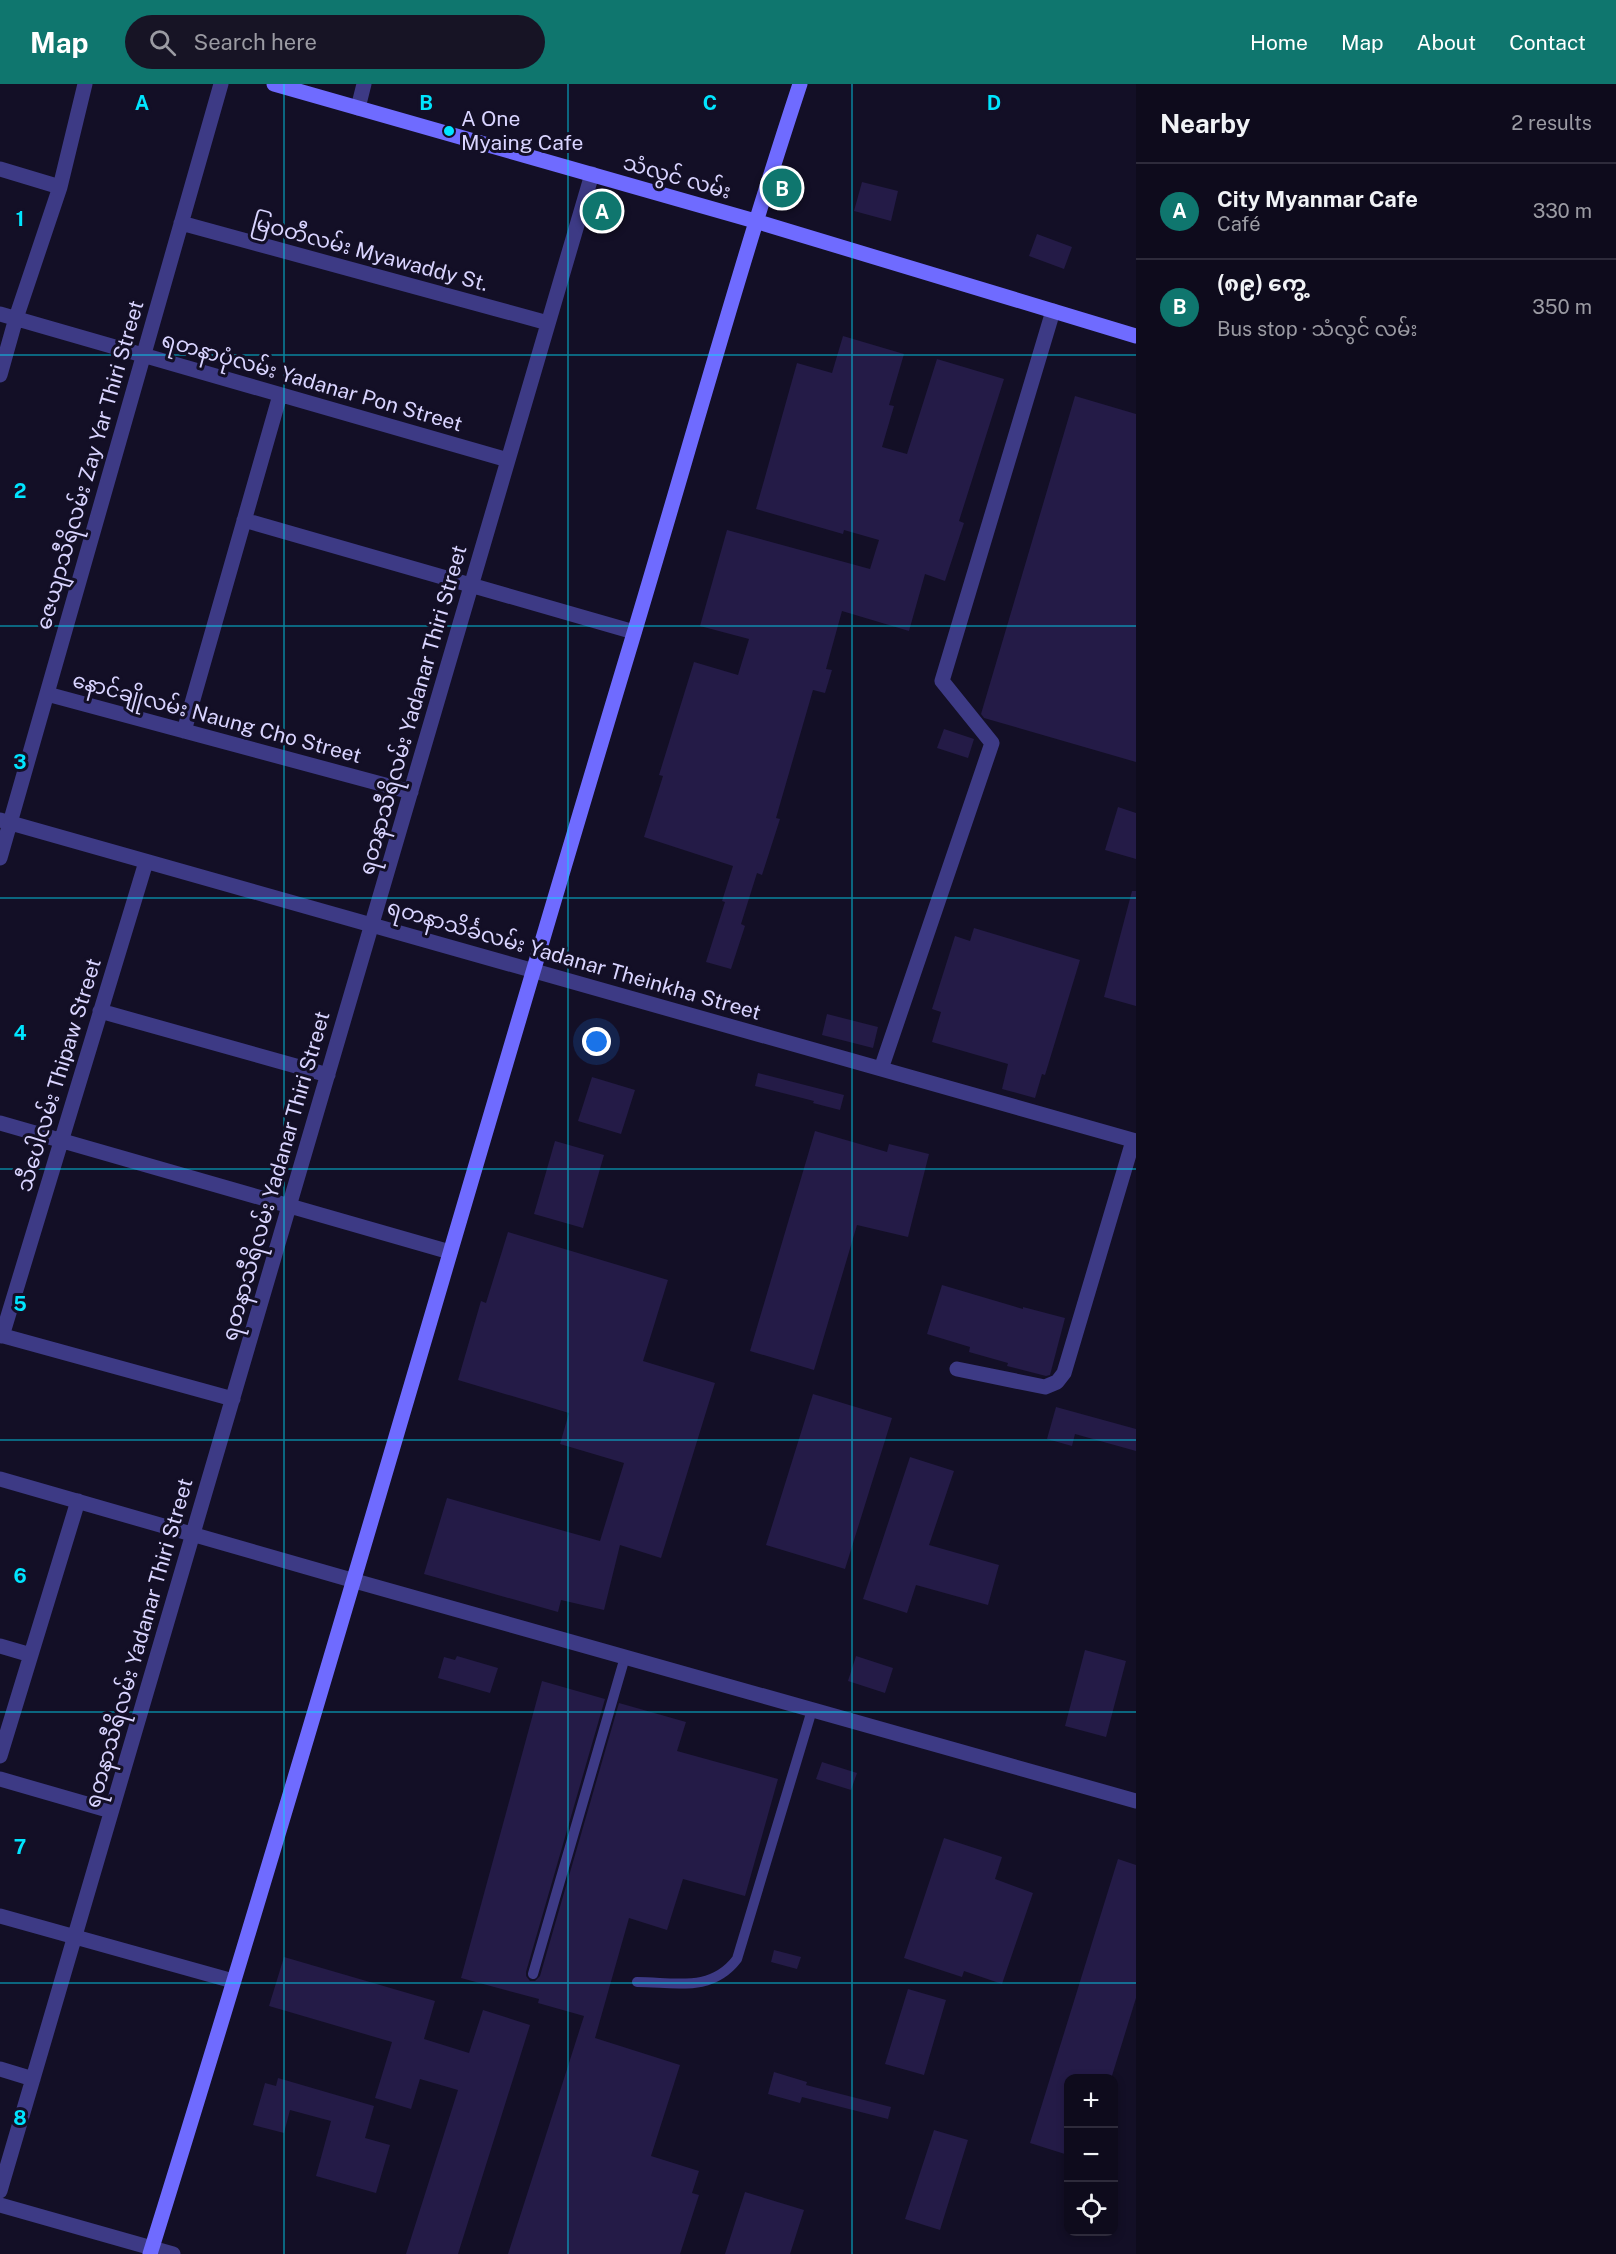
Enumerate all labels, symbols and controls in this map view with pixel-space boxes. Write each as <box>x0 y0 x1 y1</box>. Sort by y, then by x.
search box <box>125 15 545 69</box>
text: Map <box>30 26 89 59</box>
icon: search <box>146 26 179 59</box>
text: Search here <box>194 29 317 55</box>
text: Home <box>1250 30 1308 55</box>
text: Map <box>1341 30 1384 55</box>
text: About <box>1417 30 1476 55</box>
text: Contact <box>1509 30 1586 55</box>
text: A <box>135 91 149 115</box>
text: B <box>419 91 433 115</box>
text: C <box>703 91 717 115</box>
text: D <box>987 91 1001 115</box>
place label: A One Myaing Cafe <box>461 106 583 155</box>
text: Nearby <box>1160 108 1250 139</box>
text: 2 results <box>1511 111 1592 135</box>
marker: A One Myaing Cafe <box>442 124 456 138</box>
street label: သံလွင် လမ်း <box>619 146 735 208</box>
pin: B <box>762 166 802 210</box>
text: City Myanmar Cafe <box>1217 186 1418 212</box>
pin: A <box>582 188 622 234</box>
text: A <box>1172 199 1187 223</box>
text: 330 m <box>1533 199 1592 223</box>
street label: မြဝတီလမ်း Myawaddy St. <box>248 206 492 301</box>
text: 1 <box>16 207 24 231</box>
text: Café <box>1217 212 1260 236</box>
text: (၈၉) ကွေ့ <box>1217 270 1306 296</box>
text: B <box>1173 295 1186 319</box>
text: 350 m <box>1532 295 1592 319</box>
street label: ဇေယျာသီရိလမ်း Zay Yar Thiri Street <box>28 297 154 634</box>
text: Bus stop · သံလွင် လမ်း <box>1217 317 1417 341</box>
street label: ရတနာပုံလမ်း Yadanar Pon Street <box>157 324 466 441</box>
text: 2 <box>14 479 26 503</box>
street label: ရတနာသီရိလမ်း Yadanar Thiri Street <box>351 541 476 879</box>
street label: နောင်ချိုလမ်း Naung Cho Street <box>68 664 365 774</box>
text: 3 <box>13 750 27 774</box>
street label: ရတနာသိင်္ခလမ်း Yadanar Theinkha Street <box>383 891 765 1030</box>
street label: သီပေါလမ်း Thipaw Street <box>8 954 106 1195</box>
street label: ရတနာသီရိလမ်း Yadanar Thiri Street <box>214 1007 339 1345</box>
text: 4 <box>13 1021 27 1045</box>
your location <box>582 1027 611 1056</box>
text: 5 <box>13 1292 27 1316</box>
street label: ရတနာသီရိလမ်း Yadanar Thiri Street <box>77 1474 202 1812</box>
text: 6 <box>13 1564 27 1588</box>
text: 7 <box>14 1835 26 1859</box>
map controls <box>1064 2074 1118 2236</box>
button: + <box>1064 2074 1118 2128</box>
text: 8 <box>13 2106 27 2130</box>
button: − <box>1064 2128 1118 2182</box>
button: locate <box>1064 2182 1118 2236</box>

